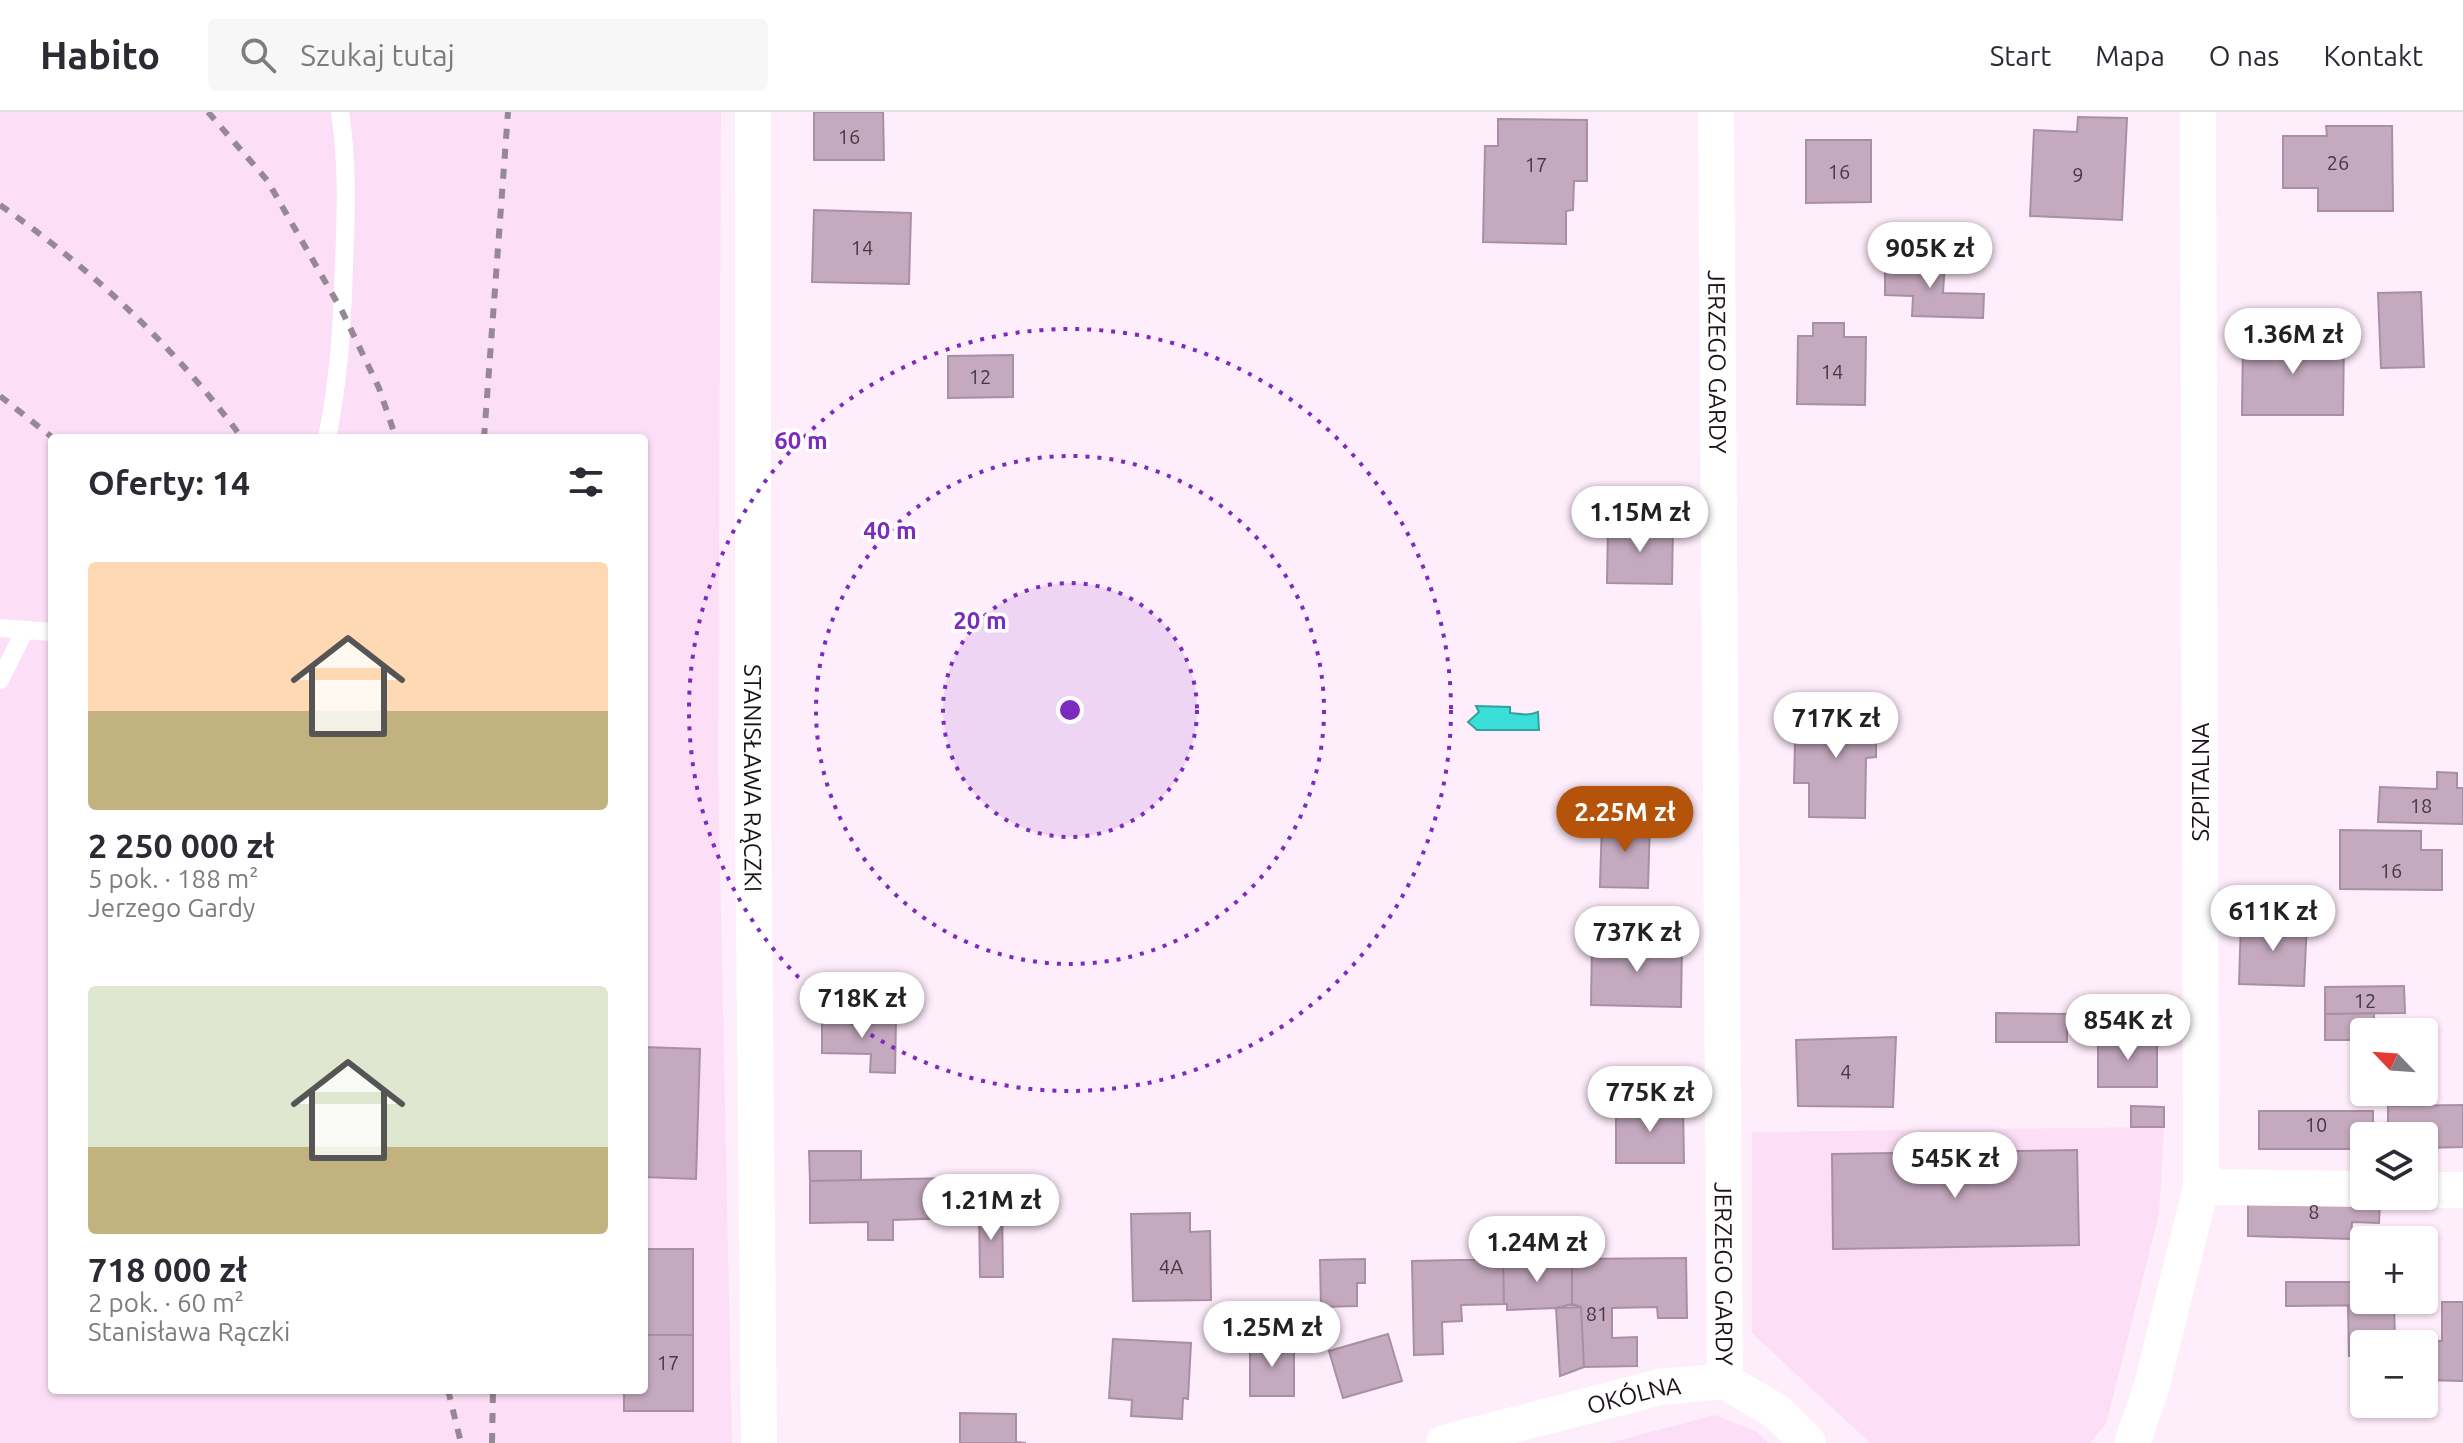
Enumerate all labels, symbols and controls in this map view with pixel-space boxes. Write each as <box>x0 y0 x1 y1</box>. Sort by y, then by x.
search box <box>208 19 768 91</box>
icon: search <box>236 33 280 77</box>
text: Habito <box>40 34 160 76</box>
text: Szukaj tutaj <box>300 38 455 72</box>
text: Start <box>1990 40 2051 71</box>
text: Mapa <box>2095 40 2165 71</box>
text: O nas <box>2209 40 2279 71</box>
text: Kontakt <box>2323 40 2423 71</box>
house number: 16 <box>838 125 860 148</box>
house number: 26 <box>2327 151 2349 174</box>
house number: 17 <box>1525 153 1547 176</box>
house number: 16 <box>1828 160 1850 183</box>
house number: 9 <box>2072 163 2084 186</box>
pin: 905K zł <box>1856 222 2004 290</box>
text: 905K zł <box>1885 233 1975 262</box>
house number: 14 <box>851 236 873 259</box>
street label: JERZEGO GARDY <box>1704 270 1732 454</box>
pin: 1.36M zł <box>2210 308 2376 376</box>
text: 1.36M zł <box>2242 319 2344 348</box>
house number: 14 <box>1821 360 1843 383</box>
house number: 12 <box>969 365 991 388</box>
text: 60 m <box>774 427 828 454</box>
icon: filters <box>564 460 608 504</box>
text: Oferty: 14 <box>88 463 250 501</box>
pin: 1.15M zł <box>1557 486 1723 554</box>
text: 1.15M zł <box>1589 497 1691 526</box>
text: 40 m <box>863 517 917 544</box>
text: 20 m <box>953 607 1007 634</box>
icon: home <box>276 614 420 758</box>
street label: STANISŁAWA RĄCZKI <box>739 664 767 892</box>
pin: 717K zł <box>1762 692 1910 760</box>
centre of rings <box>1056 696 1084 724</box>
text: 717K zł <box>1791 703 1881 732</box>
street label: SZPITALNA <box>2187 722 2214 842</box>
pin: 2.25M zł <box>1542 786 1708 854</box>
house number: 18 <box>2410 794 2432 817</box>
text: 2.25M zł <box>1574 797 1676 826</box>
text: 2 250 000 zł <box>88 826 275 864</box>
house number: 16 <box>2380 859 2402 882</box>
text: 5 pok. · 188 m² <box>88 864 259 893</box>
pin: 611K zł <box>2199 885 2347 953</box>
text: Jerzego Gardy <box>88 893 255 922</box>
text: 611K zł <box>2228 896 2318 925</box>
pin: 737K zł <box>1563 906 1711 974</box>
text: 737K zł <box>1592 917 1682 946</box>
pin: 718K zł <box>788 972 936 1040</box>
text: 718K zł <box>817 983 907 1012</box>
house number: 12 <box>2354 989 2376 1012</box>
pin: 854K zł <box>2054 994 2202 1062</box>
text: 854K zł <box>2083 1005 2173 1034</box>
north arrow <box>2350 1018 2438 1106</box>
map controls <box>2350 1018 2438 1418</box>
icon: home <box>276 1038 420 1182</box>
house number: 4 <box>1840 1060 1852 1083</box>
pin: 775K zł <box>1576 1066 1724 1134</box>
text: 775K zł <box>1605 1077 1695 1106</box>
house number: 10 <box>2305 1113 2327 1136</box>
button: layers <box>2350 1122 2438 1210</box>
pin: 545K zł <box>1881 1132 2029 1200</box>
text: 545K zł <box>1910 1143 2000 1172</box>
pin: 1.21M zł <box>908 1174 1074 1242</box>
street label: JERZEGO GARDY <box>1710 1182 1738 1366</box>
text: 1.21M zł <box>940 1185 1042 1214</box>
house number: 8 <box>2308 1200 2320 1223</box>
pin: 1.24M zł <box>1454 1216 1620 1284</box>
button: + <box>2350 1226 2438 1314</box>
text: 1.24M zł <box>1486 1227 1588 1256</box>
text: 718 000 zł <box>88 1250 247 1288</box>
house number: 4A <box>1159 1255 1183 1278</box>
text: 2 pok. · 60 m² <box>88 1288 244 1317</box>
pin: 1.25M zł <box>1189 1301 1355 1369</box>
house number: 81 <box>1586 1302 1608 1325</box>
text: 1.25M zł <box>1221 1312 1323 1341</box>
text: Stanisława Rączki <box>88 1317 290 1346</box>
button: − <box>2350 1330 2438 1418</box>
house number: 17 <box>657 1351 679 1374</box>
street label: OKÓLNA <box>1584 1372 1682 1419</box>

